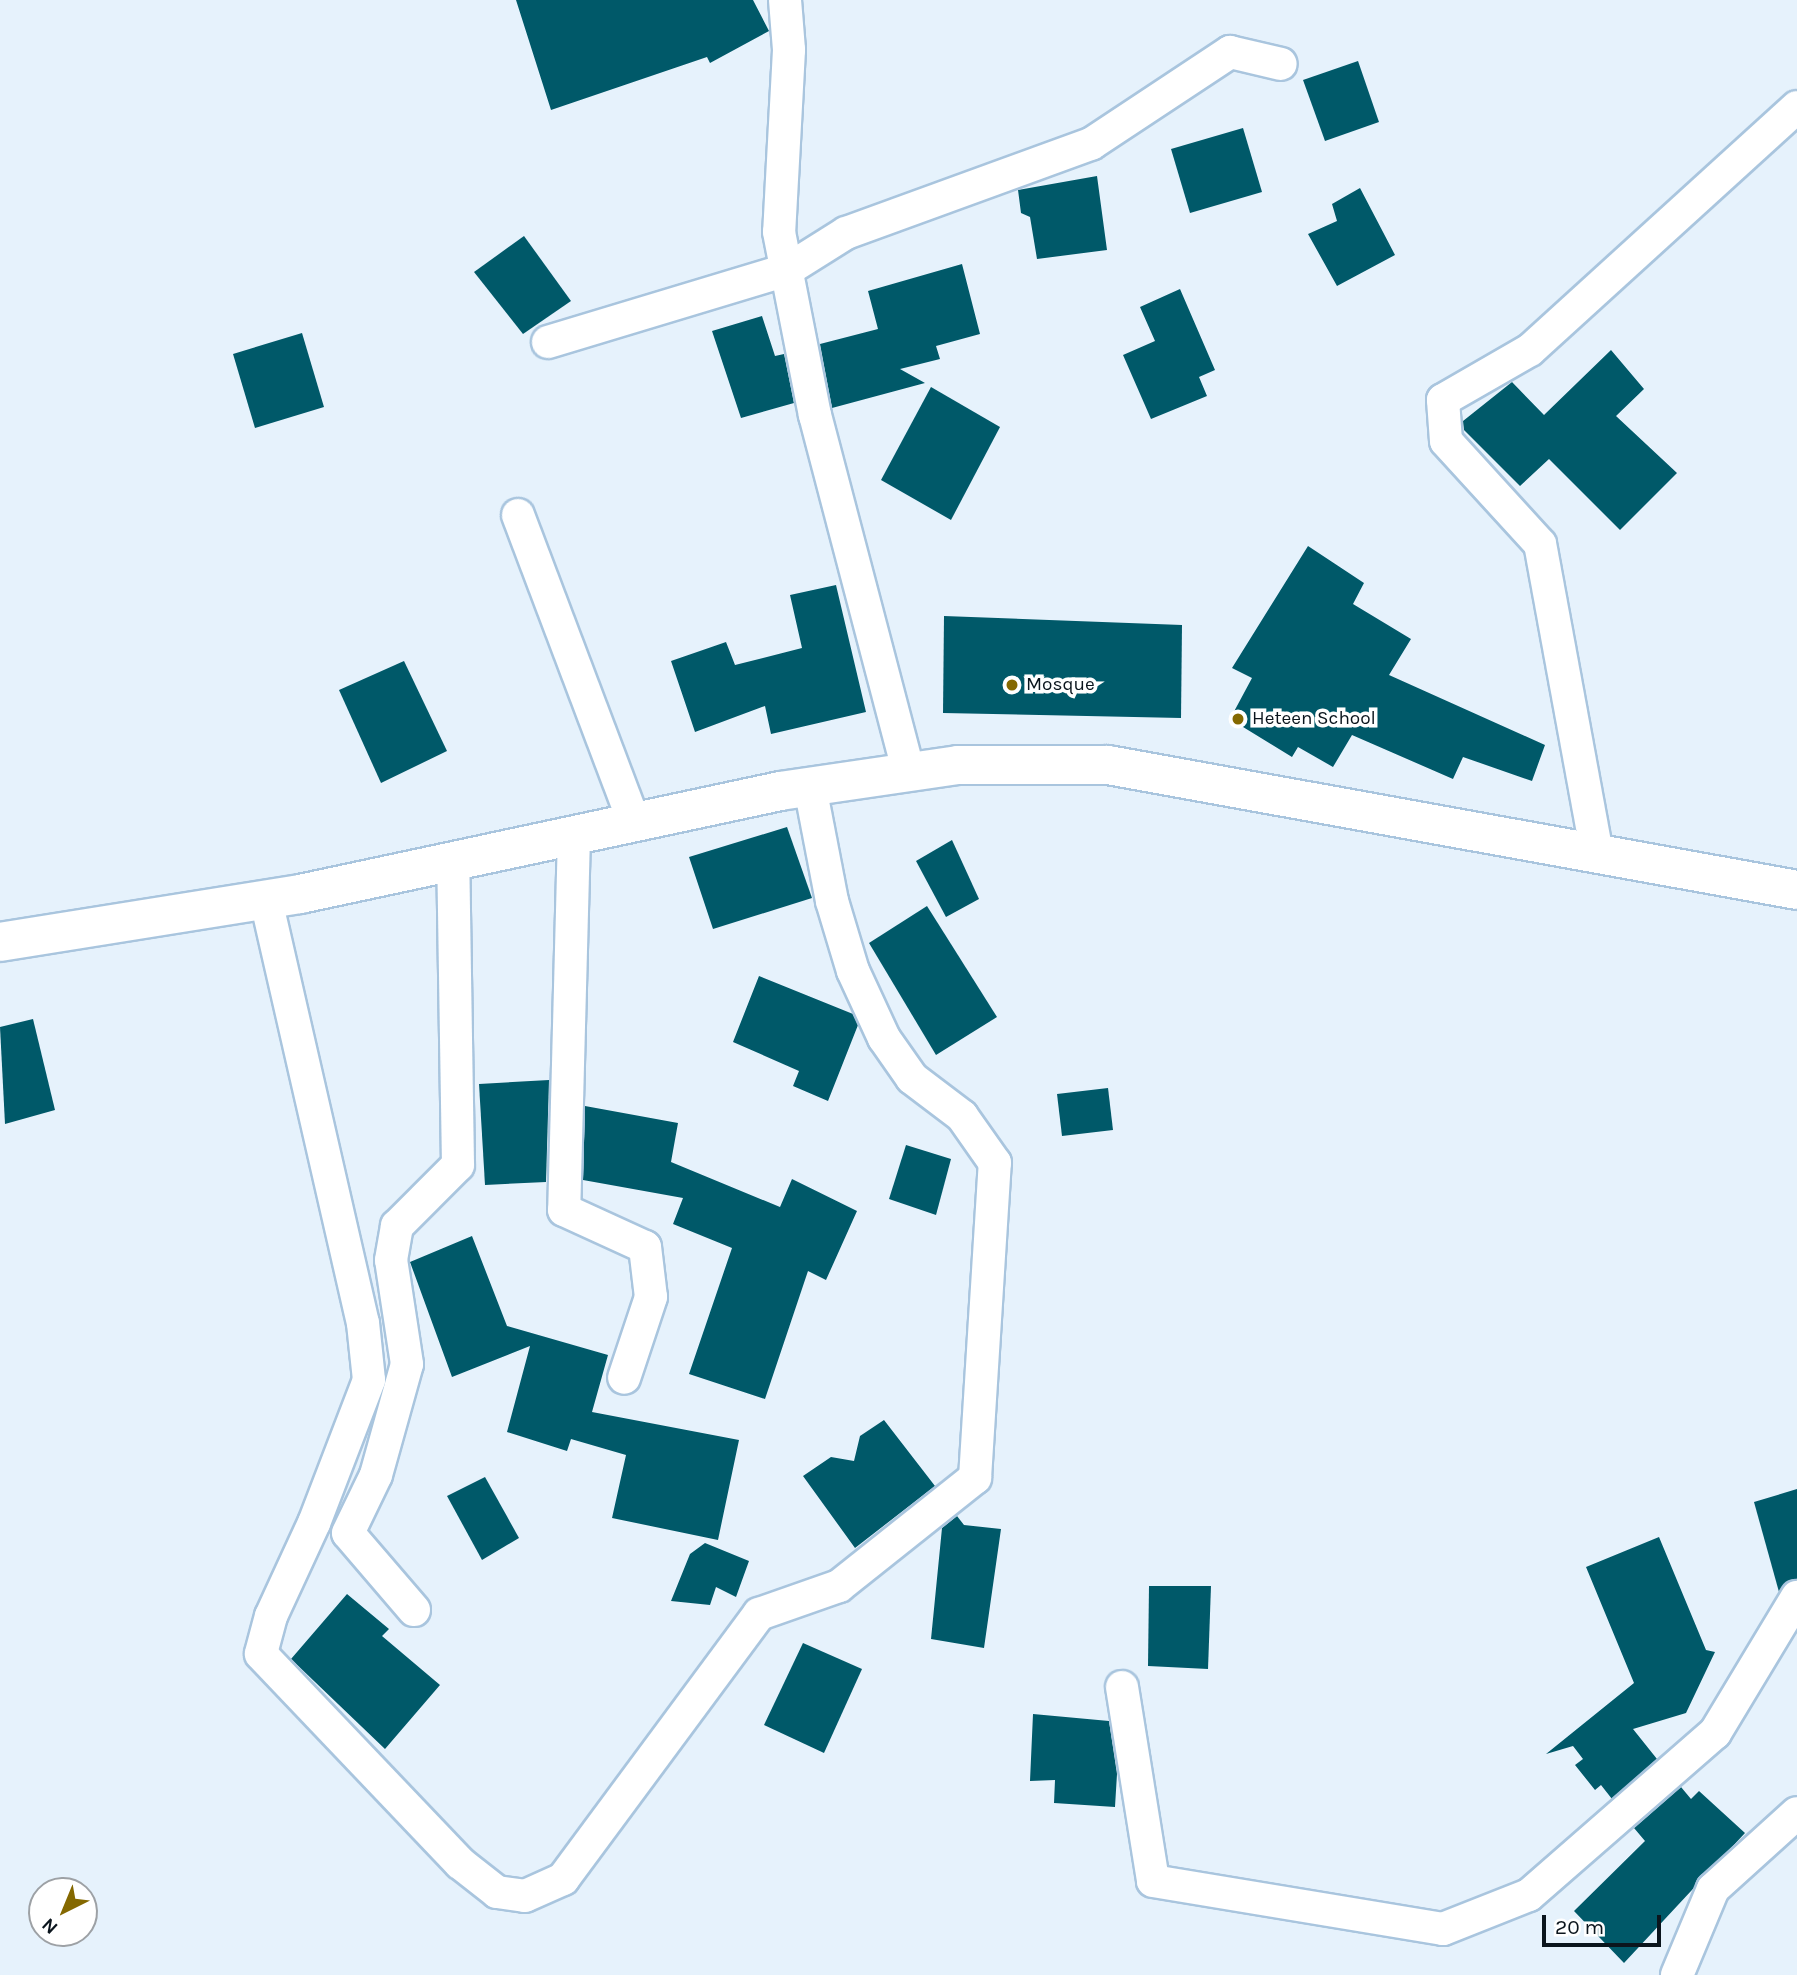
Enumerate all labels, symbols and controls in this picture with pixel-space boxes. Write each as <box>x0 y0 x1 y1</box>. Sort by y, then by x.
place label: Mosque <box>1026 674 1095 696</box>
marker: Mosque <box>1004 677 1020 693</box>
place label: Heteen School <box>1252 708 1376 730</box>
marker: Heteen School <box>1230 711 1246 727</box>
north arrow <box>28 1877 98 1947</box>
scale bar <box>1545 1902 1664 1946</box>
text: N <box>38 1913 63 1939</box>
text: 20 m <box>1555 1915 1604 1939</box>

